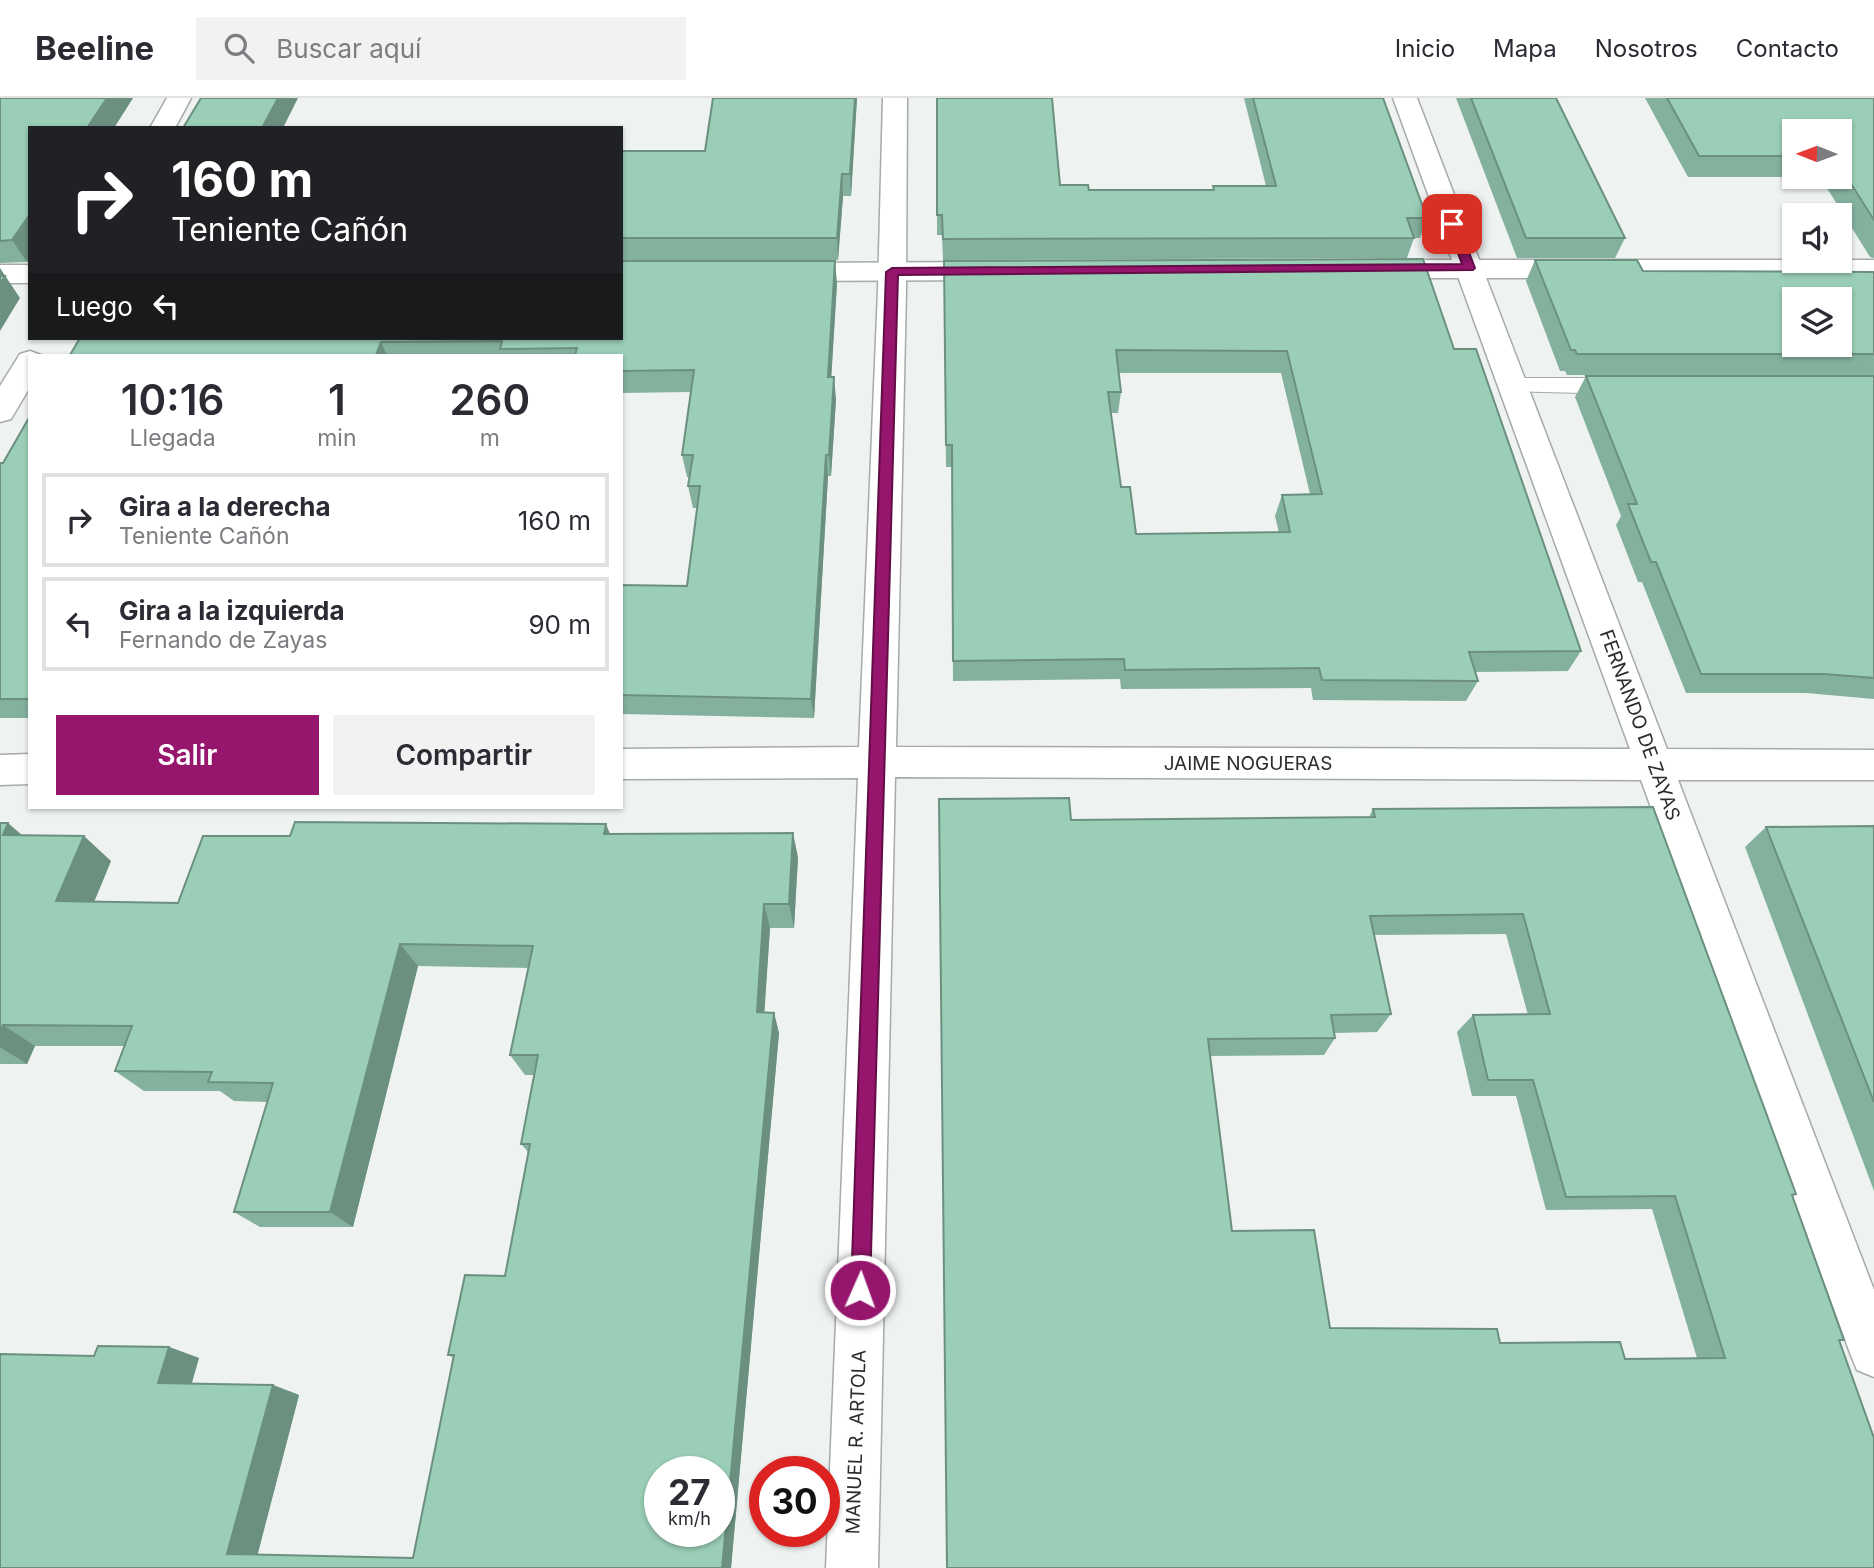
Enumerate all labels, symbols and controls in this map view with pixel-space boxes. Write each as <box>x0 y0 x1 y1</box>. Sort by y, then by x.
search box <box>196 17 686 80</box>
text: Beeline <box>35 28 154 68</box>
icon: search <box>220 29 258 67</box>
text: Buscar aquí <box>276 33 421 64</box>
text: Inicio <box>1395 34 1455 63</box>
text: Mapa <box>1493 34 1557 63</box>
text: Nosotros <box>1595 34 1698 63</box>
text: Contacto <box>1736 34 1839 63</box>
north arrow <box>1782 119 1852 189</box>
map controls <box>1782 119 1852 357</box>
text: 160 m <box>171 150 313 209</box>
icon: right <box>56 154 147 245</box>
pin <box>1422 194 1482 254</box>
button: sound <box>1782 203 1852 273</box>
icon: arrive <box>1433 205 1471 243</box>
text: Teniente Cañón <box>171 210 408 249</box>
icon: left <box>147 287 185 325</box>
button: layers <box>1782 287 1852 357</box>
text: Luego <box>56 291 133 322</box>
text: 10:16 <box>121 374 224 425</box>
text: 1 <box>328 374 346 425</box>
text: 260 <box>449 374 530 425</box>
text: Llegada <box>130 424 216 452</box>
text: min <box>317 424 357 452</box>
text: m <box>480 424 500 452</box>
text: Gira a la derecha <box>119 491 331 522</box>
icon: right <box>60 501 98 539</box>
text: 160 m <box>518 505 591 536</box>
text: Teniente Cañón <box>119 522 289 550</box>
text: Gira a la izquierda <box>119 595 345 626</box>
icon: left <box>60 605 98 643</box>
text: 90 m <box>528 609 591 640</box>
text: Fernando de Zayas <box>119 626 327 654</box>
street label: FERNANDO DE ZAYAS <box>1595 627 1685 823</box>
button: Salir <box>56 715 319 795</box>
button: Compartir <box>333 715 595 795</box>
street label: JAIME NOGUERAS <box>1164 752 1332 775</box>
position arrow <box>823 1253 897 1327</box>
street label: MANUEL R. ARTOLA <box>841 1349 871 1535</box>
speed limit sign: 30 <box>749 1456 840 1547</box>
text: 27 <box>668 1471 711 1513</box>
text: km/h <box>668 1508 711 1529</box>

